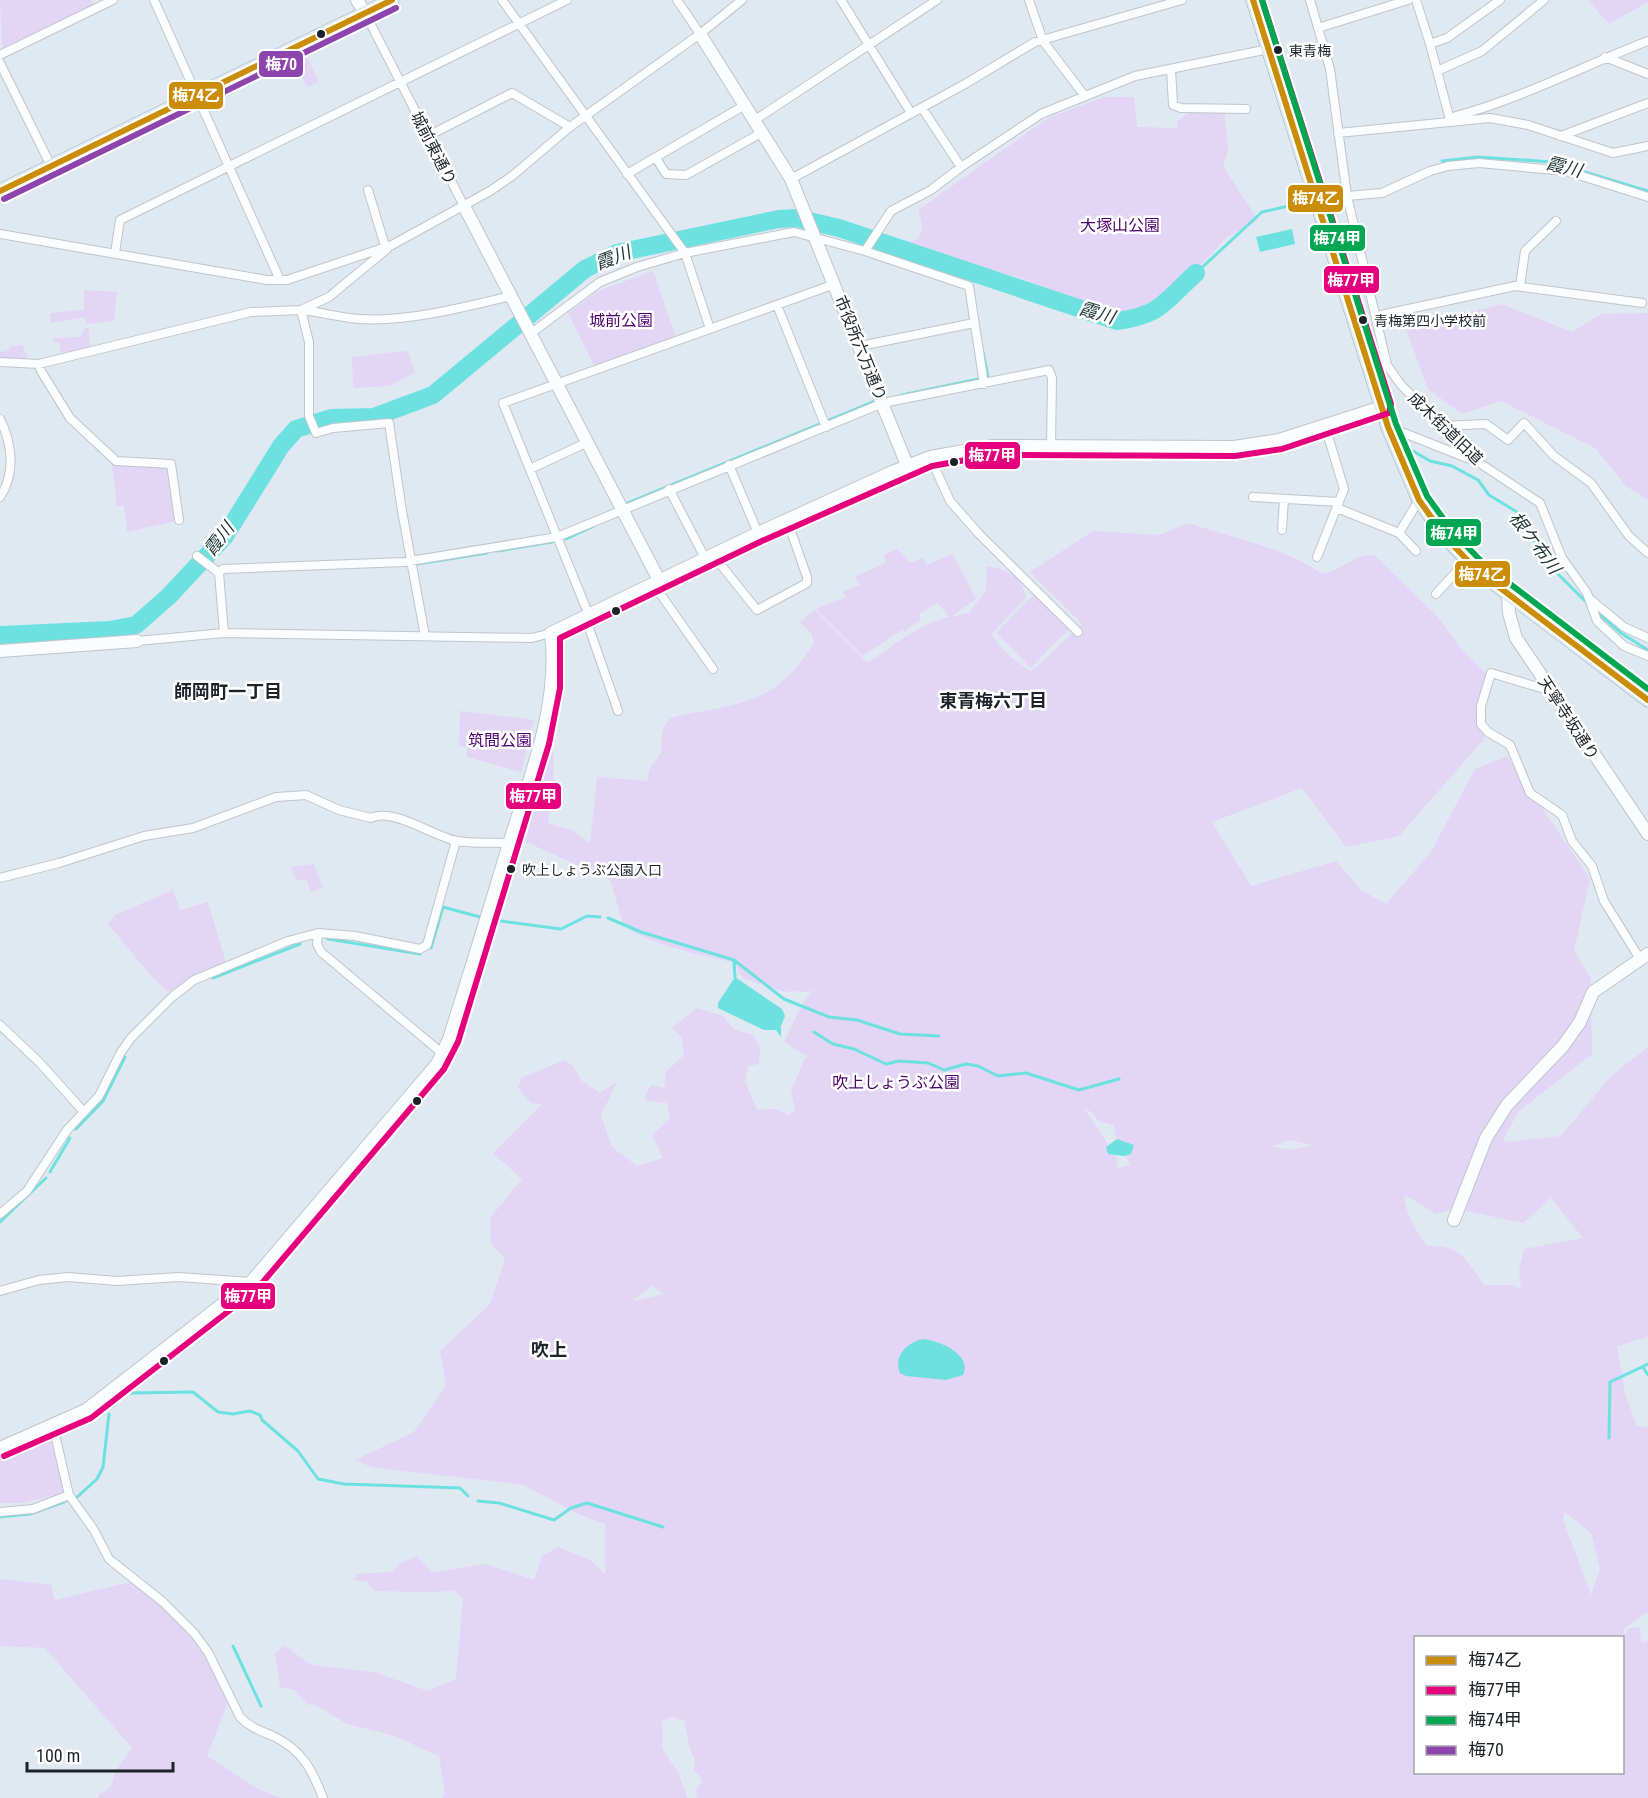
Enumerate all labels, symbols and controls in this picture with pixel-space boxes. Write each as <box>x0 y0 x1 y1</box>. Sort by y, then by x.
unlabelled marker <box>315 28 327 40</box>
place label: 東青梅 <box>1289 43 1331 59</box>
marker: 東青梅 <box>1272 44 1284 56</box>
line badge: 梅70 <box>258 50 304 78</box>
text: 梅70 <box>265 55 297 74</box>
line badge: 梅74乙 <box>168 81 224 110</box>
text: 梅74乙 <box>172 86 220 105</box>
street label: 城前東通り <box>407 108 460 188</box>
water label: 霞川 <box>1544 152 1586 182</box>
line badge: 梅74乙 <box>1287 184 1344 213</box>
text: 梅74乙 <box>1292 189 1340 208</box>
park label: 大塚山公園 <box>1080 216 1160 235</box>
line badge: 梅74甲 <box>1309 224 1366 252</box>
text: 梅74甲 <box>1313 229 1361 248</box>
water label: 霞川 <box>592 241 635 274</box>
line badge: 梅77甲 <box>1323 265 1380 294</box>
text: 梅77甲 <box>1327 271 1375 290</box>
street label: 市役所六万通り <box>831 293 890 404</box>
water label: 霞川 <box>1077 297 1119 328</box>
park label: 城前公園 <box>589 311 653 330</box>
place label: 青梅第四小学校前 <box>1374 313 1486 329</box>
marker: 青梅第四小学校前 <box>1357 314 1369 326</box>
street label: 成木街道旧道 <box>1405 388 1487 469</box>
line badge: 梅77甲 <box>964 441 1021 470</box>
text: 梅77甲 <box>968 446 1016 465</box>
unlabelled marker <box>948 456 960 468</box>
water label: 根ケ布川 <box>1505 508 1567 579</box>
water label: 霞川 <box>199 516 239 559</box>
line badge: 梅74甲 <box>1425 518 1482 547</box>
text: 梅74甲 <box>1430 524 1478 543</box>
line badge: 梅74乙 <box>1454 560 1511 588</box>
text: 梅74乙 <box>1458 565 1506 584</box>
unlabelled marker <box>610 605 622 617</box>
street label: 天寧寺坂通り <box>1534 673 1603 764</box>
district label: 師岡町一丁目 <box>174 681 282 702</box>
district label: 東青梅六丁目 <box>939 690 1047 711</box>
park label: 筑間公園 <box>468 731 532 750</box>
line badge: 梅77甲 <box>505 782 562 810</box>
text: 梅77甲 <box>509 787 557 806</box>
place label: 吹上しょうぶ公園入口 <box>522 862 662 878</box>
marker: 吹上しょうぶ公園入口 <box>505 863 517 875</box>
park label: 吹上しょうぶ公園 <box>832 1073 960 1092</box>
unlabelled marker <box>411 1095 423 1107</box>
line badge: 梅77甲 <box>220 1282 276 1310</box>
text: 梅77甲 <box>224 1287 272 1306</box>
district label: 吹上 <box>531 1339 567 1360</box>
unlabelled marker <box>158 1355 170 1367</box>
legend <box>1414 1636 1624 1774</box>
text: 梅74乙 <box>1468 1649 1522 1670</box>
text: 梅77甲 <box>1468 1679 1522 1700</box>
text: 梅74甲 <box>1468 1709 1522 1730</box>
scale bar <box>27 1735 172 1773</box>
text: 梅70 <box>1468 1739 1504 1760</box>
text: 100 m <box>36 1745 80 1766</box>

